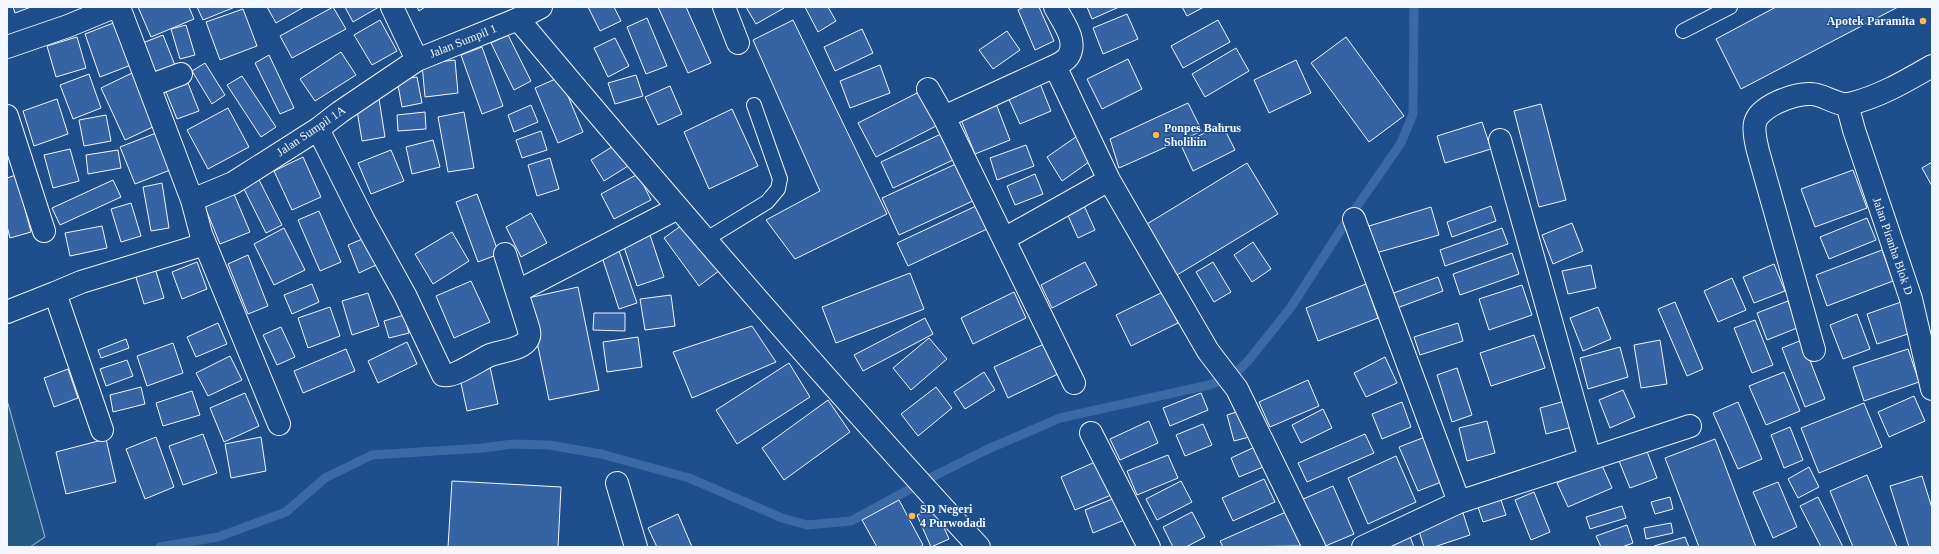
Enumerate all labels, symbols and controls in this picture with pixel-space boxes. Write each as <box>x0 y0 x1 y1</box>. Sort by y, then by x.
place label: Apotek Paramita <box>1827 14 1915 28</box>
marker: Apotek Paramita <box>1918 16 1928 26</box>
street label: Jalan Sumpil 1 <box>427 21 499 61</box>
street label: Jalan Sumpil 1A <box>274 103 348 159</box>
place label: Ponpes Bahrus Sholihin <box>1164 121 1241 149</box>
marker: Ponpes Bahrus Sholihin <box>1151 130 1161 140</box>
street label: Jalan Piranha Blok D <box>1870 195 1916 297</box>
place label: SD Negeri 4 Purwodadi <box>920 502 986 530</box>
marker: SD Negeri 4 Purwodadi <box>907 511 917 521</box>

